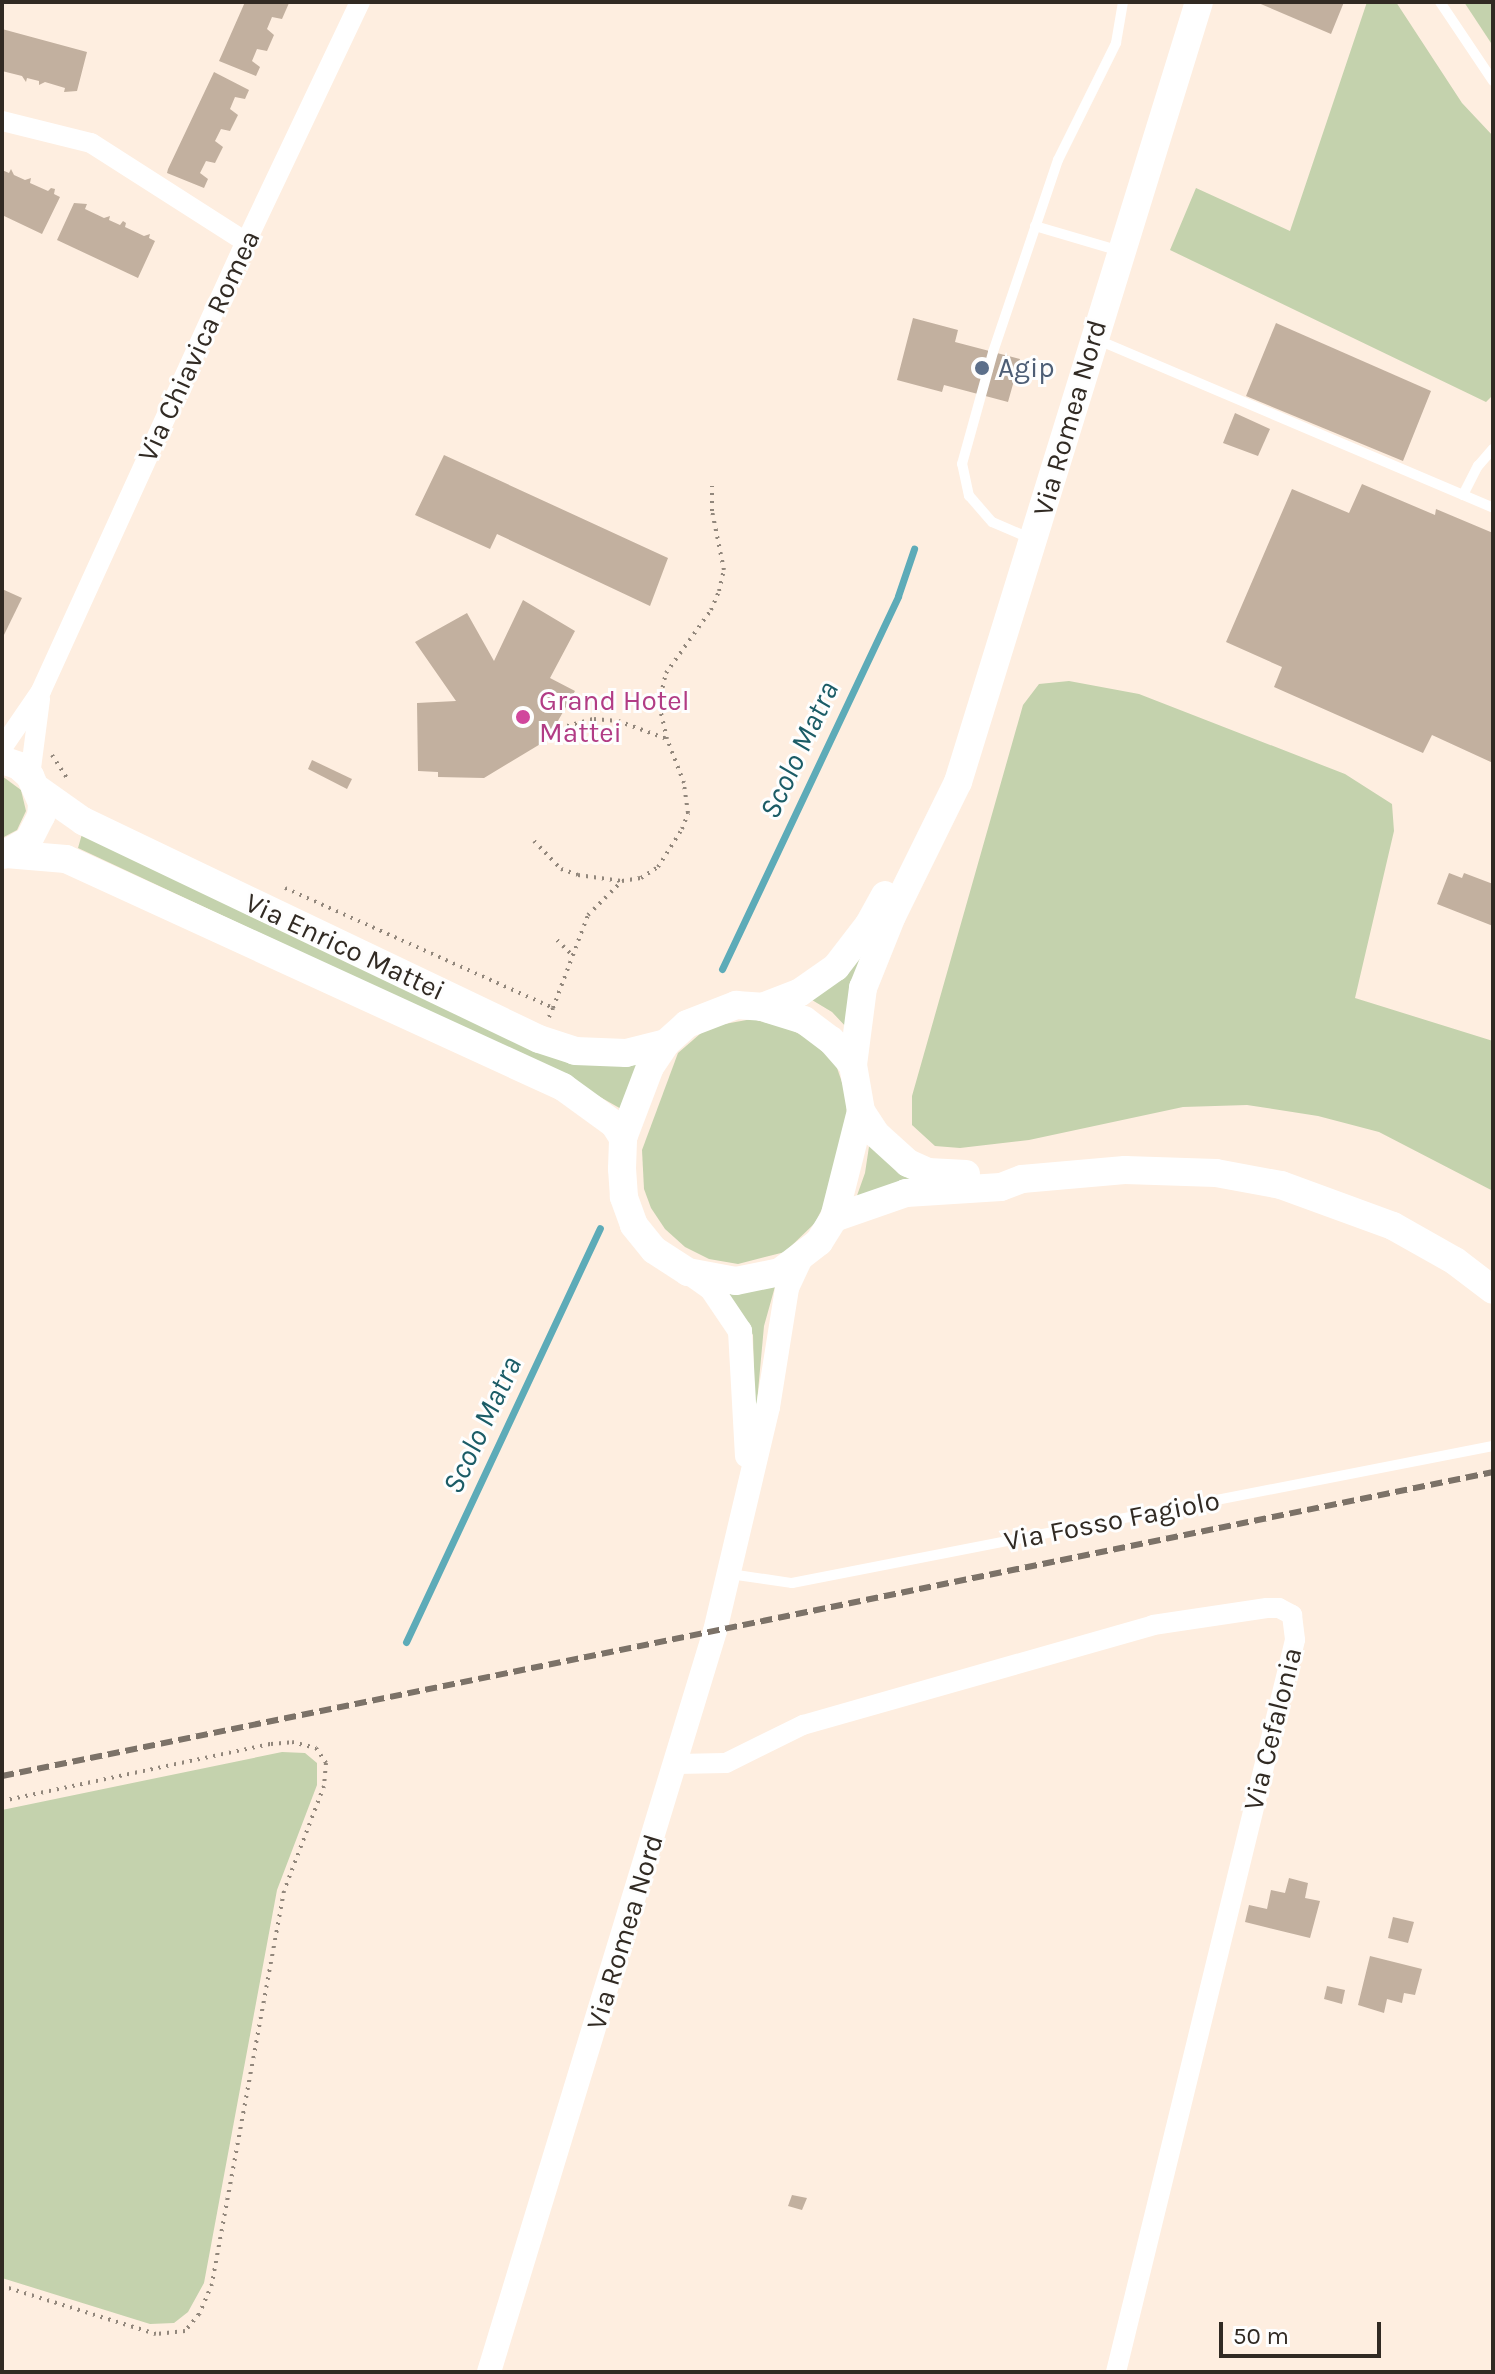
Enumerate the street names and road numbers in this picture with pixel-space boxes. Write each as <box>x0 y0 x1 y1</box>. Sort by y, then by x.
street label: Via Chiavica Romea <box>131 225 267 467</box>
street label: Via Romea Nord <box>1026 316 1114 520</box>
street label: Via Enrico Mattei <box>240 886 450 1008</box>
street label: Via Fosso Fagiolo <box>1001 1484 1223 1558</box>
street label: Via Cefalonia <box>1237 1644 1309 1814</box>
street label: Via Romea Nord <box>579 1830 671 2034</box>

